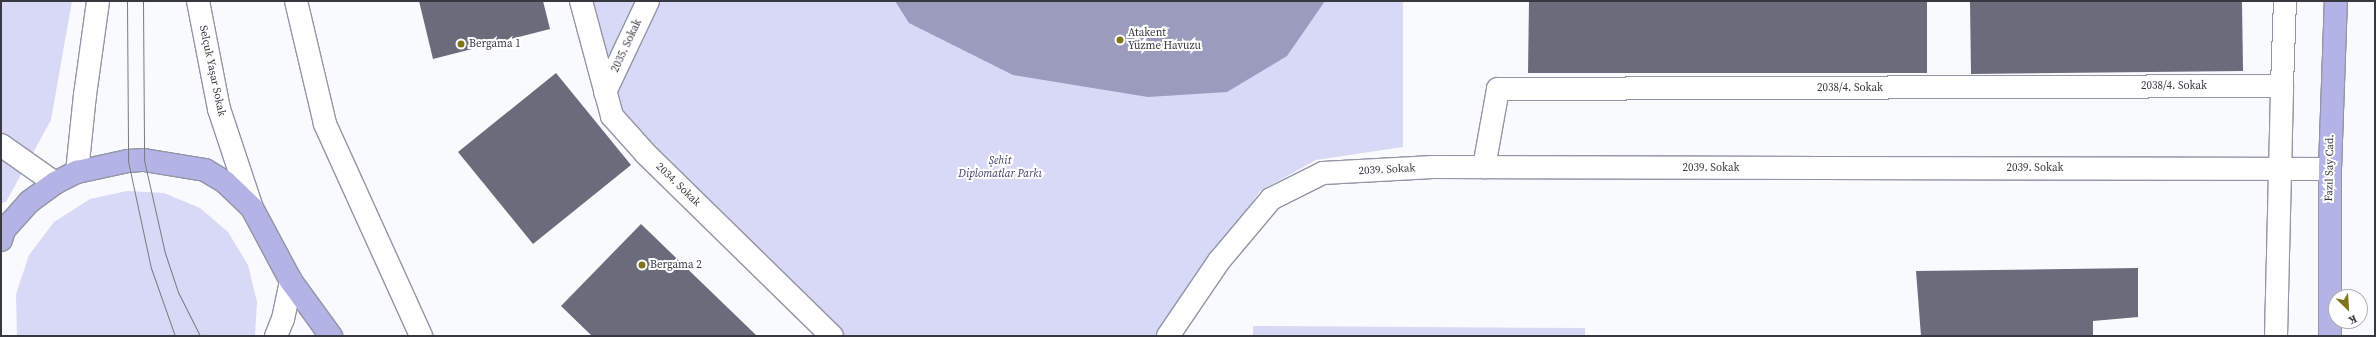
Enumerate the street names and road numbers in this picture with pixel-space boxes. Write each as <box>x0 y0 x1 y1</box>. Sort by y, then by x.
street label: 2035. Sokak <box>609 17 645 75</box>
street label: Selçuk Yaşar Sokak <box>196 24 228 118</box>
street label: 2038/4. Sokak <box>2141 79 2207 93</box>
street label: 2038/4. Sokak <box>1817 81 1883 95</box>
street label: Fazıl Say Cad. <box>2323 134 2337 202</box>
street label: 2034. Sokak <box>653 160 703 210</box>
street label: 2039. Sokak <box>1682 161 1740 175</box>
street label: 2039. Sokak <box>2006 161 2064 175</box>
street label: 2039. Sokak <box>1358 162 1416 178</box>

